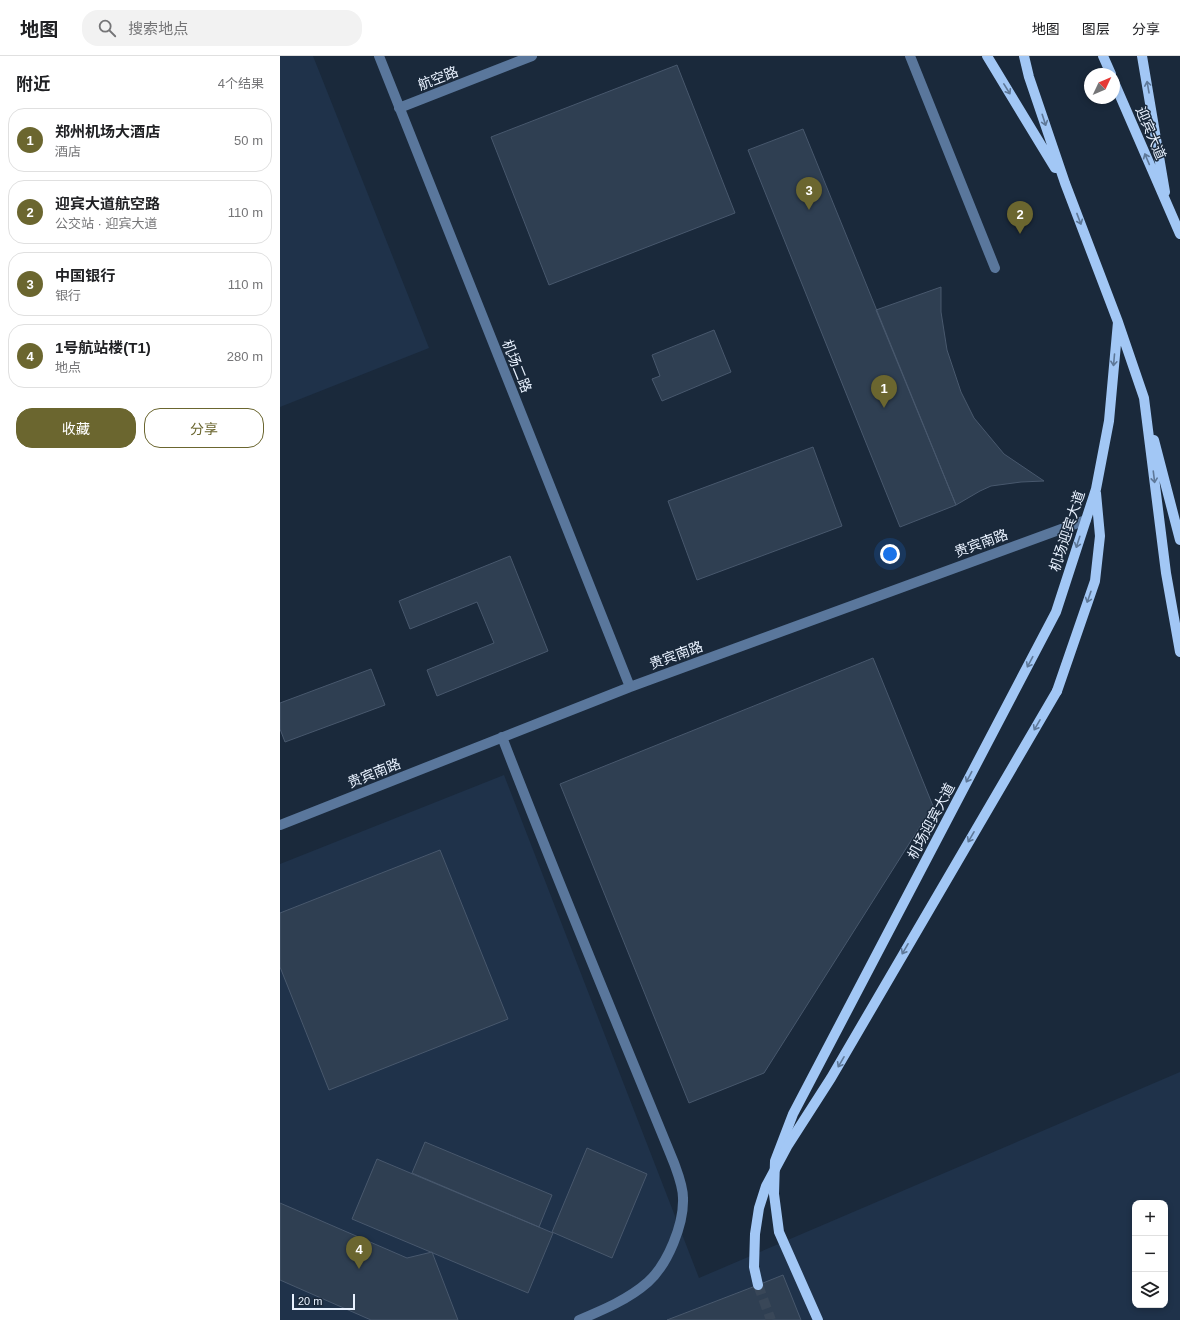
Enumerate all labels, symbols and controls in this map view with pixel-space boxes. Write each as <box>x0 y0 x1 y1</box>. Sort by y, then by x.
search box <box>82 10 362 46</box>
icon: search <box>96 17 118 39</box>
text: 地图 <box>20 19 58 40</box>
text: 搜索地点 <box>128 20 188 37</box>
text: 地图 <box>1032 21 1060 37</box>
text: 图层 <box>1082 21 1110 37</box>
text: 分享 <box>1132 21 1160 37</box>
street label: 航空路 <box>416 63 460 93</box>
north arrow <box>1084 68 1120 104</box>
text: 附近 <box>16 75 50 94</box>
text: 4个结果 <box>218 76 264 91</box>
one-way arrow <box>1143 81 1151 94</box>
one-way arrow <box>1003 83 1011 94</box>
street label: 迎宾大道 <box>1133 104 1169 162</box>
one-way arrow <box>1041 113 1048 126</box>
text: 郑州机场大酒店 <box>55 123 160 140</box>
text: 1 <box>26 133 34 148</box>
text: 50 m <box>234 133 263 148</box>
text: 酒店 <box>55 144 81 159</box>
one-way arrow <box>1143 154 1150 166</box>
pin: 3 <box>796 177 822 210</box>
text: 迎宾大道航空路 <box>55 195 160 212</box>
pin: 2 <box>1007 201 1033 234</box>
text: 2 <box>26 205 34 220</box>
text: 110 m <box>228 205 263 220</box>
one-way arrow <box>1075 213 1083 225</box>
text: 公交站 · 迎宾大道 <box>55 216 158 231</box>
text: 中国银行 <box>55 267 115 284</box>
text: 3 <box>26 277 34 292</box>
text: 110 m <box>228 277 263 292</box>
text: 银行 <box>55 288 81 303</box>
street label: 机场二路 <box>499 337 535 395</box>
text: 1号航站楼(T1) <box>55 339 151 356</box>
text: 4 <box>26 349 34 364</box>
text: 280 m <box>227 349 263 364</box>
one-way arrow <box>1111 353 1118 366</box>
text: 地点 <box>55 360 81 375</box>
pin: 1 <box>871 375 897 408</box>
button: 收藏 <box>16 408 136 448</box>
button: 分享 <box>144 408 264 448</box>
one-way arrow <box>1150 470 1158 483</box>
street label: 机场迎宾大道 <box>1046 489 1088 573</box>
street label: 贵宾南路 <box>952 526 1010 560</box>
one-way arrow <box>1074 536 1082 548</box>
your location <box>880 544 900 564</box>
one-way arrow <box>1085 590 1092 603</box>
street label: 贵宾南路 <box>647 638 705 672</box>
one-way arrow <box>1025 656 1033 668</box>
one-way arrow <box>1032 719 1040 731</box>
street label: 贵宾南路 <box>345 755 403 791</box>
one-way arrow <box>965 771 972 783</box>
street label: 机场迎宾大道 <box>904 780 958 862</box>
one-way arrow <box>967 831 975 843</box>
one-way arrow <box>901 943 909 955</box>
one-way arrow <box>836 1056 844 1068</box>
map controls <box>1132 1200 1168 1308</box>
button: + <box>1132 1200 1168 1236</box>
pin: 4 <box>346 1236 372 1269</box>
button: − <box>1132 1236 1168 1272</box>
button: layers <box>1132 1272 1168 1308</box>
scale bar <box>292 1292 355 1311</box>
text: 20 m <box>298 1295 322 1307</box>

